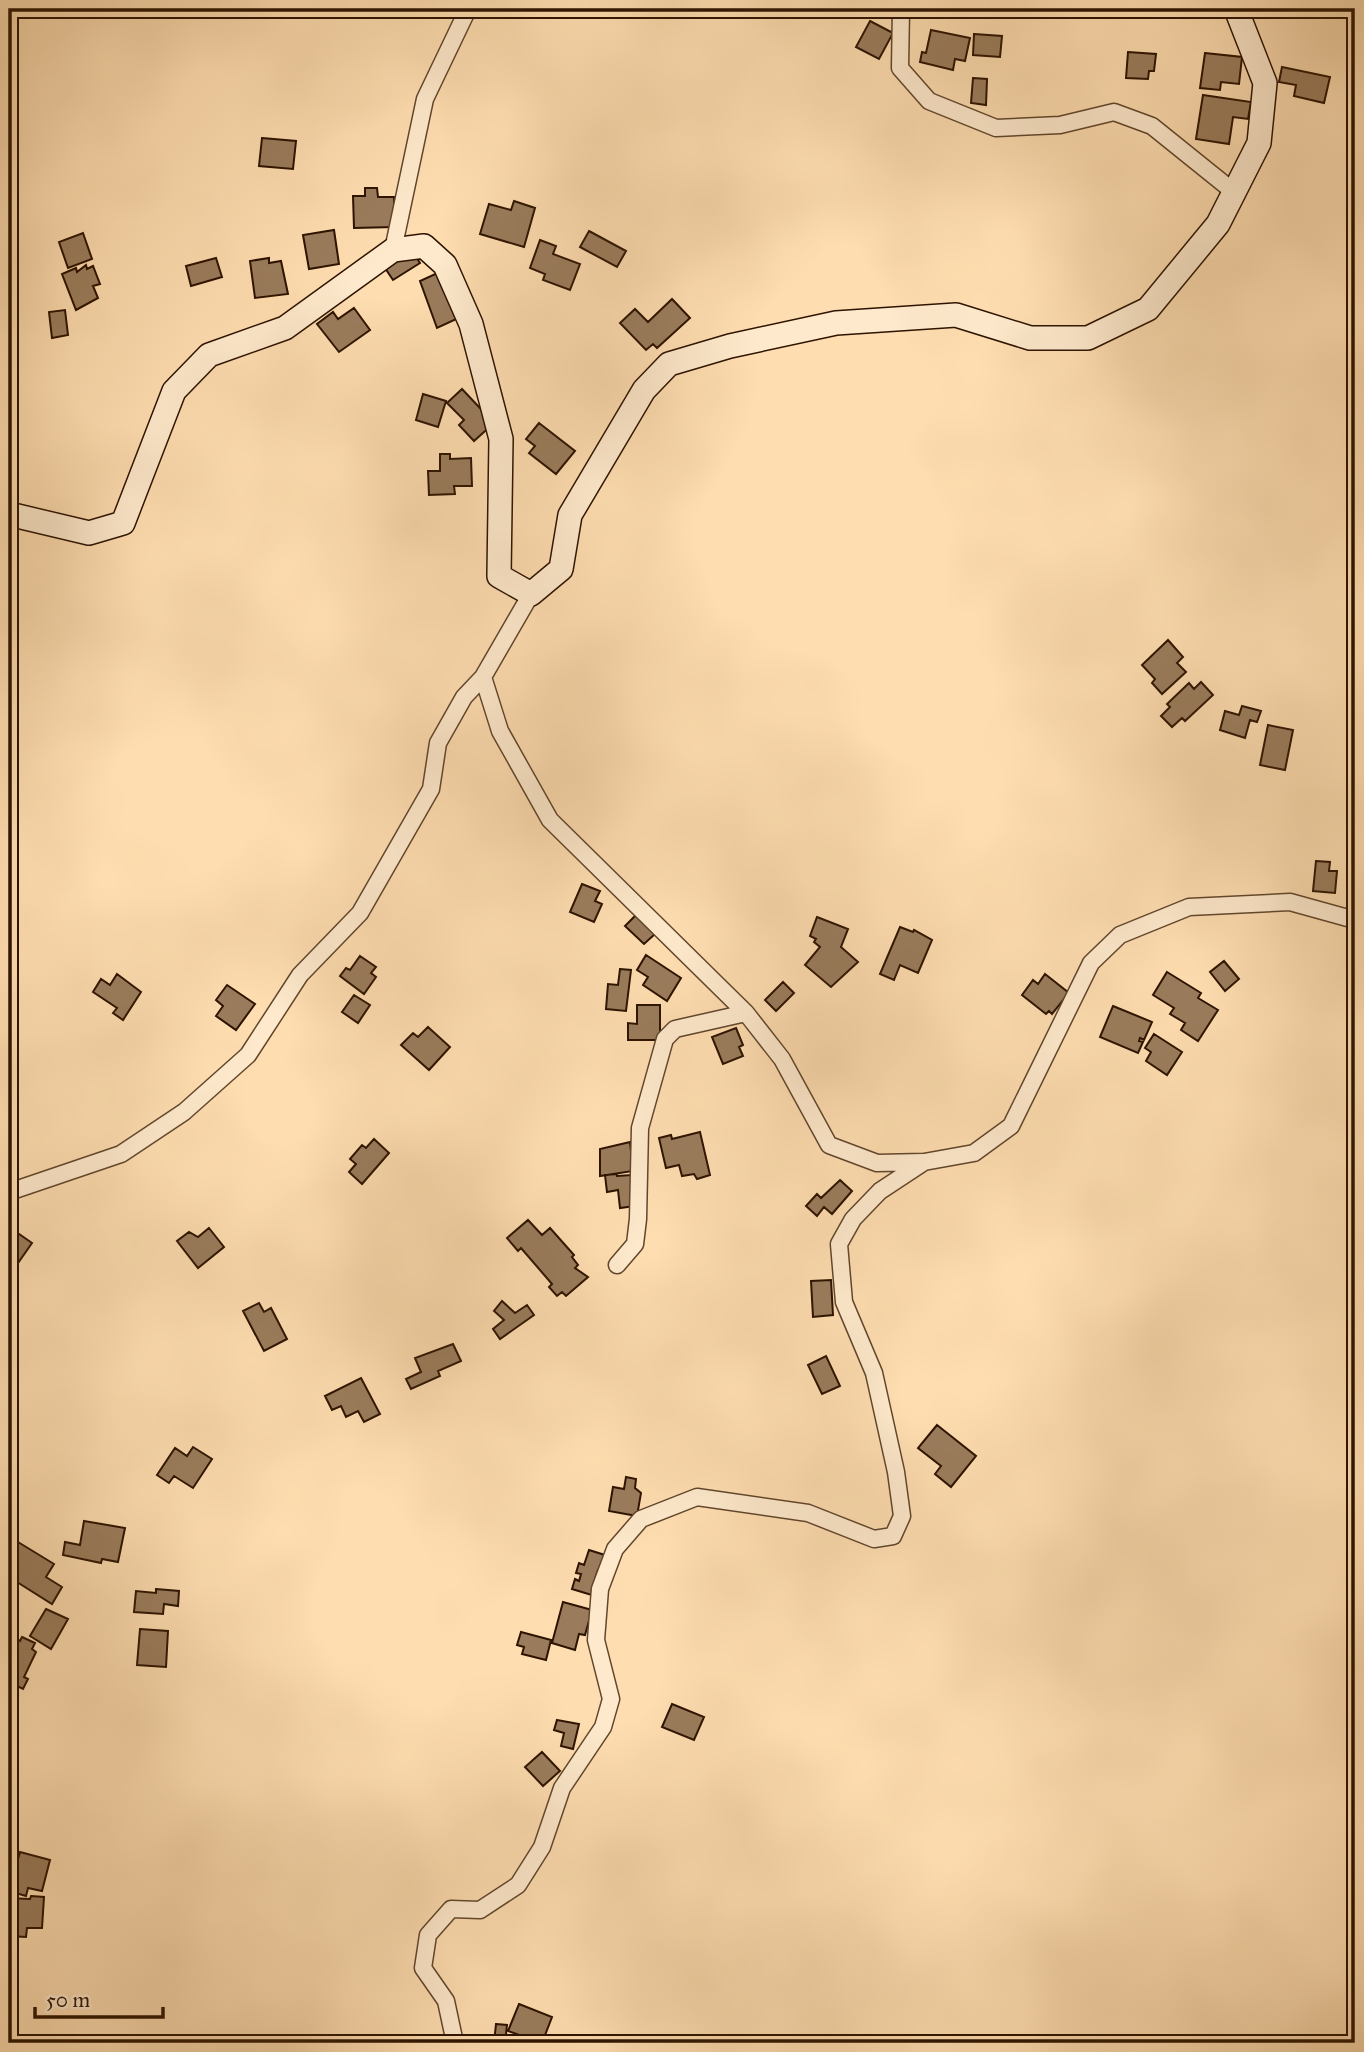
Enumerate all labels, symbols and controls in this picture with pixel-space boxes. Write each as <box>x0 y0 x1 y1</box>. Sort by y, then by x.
scale bar <box>35 1975 163 2019</box>
text: 50 m <box>46 1987 91 2013</box>

